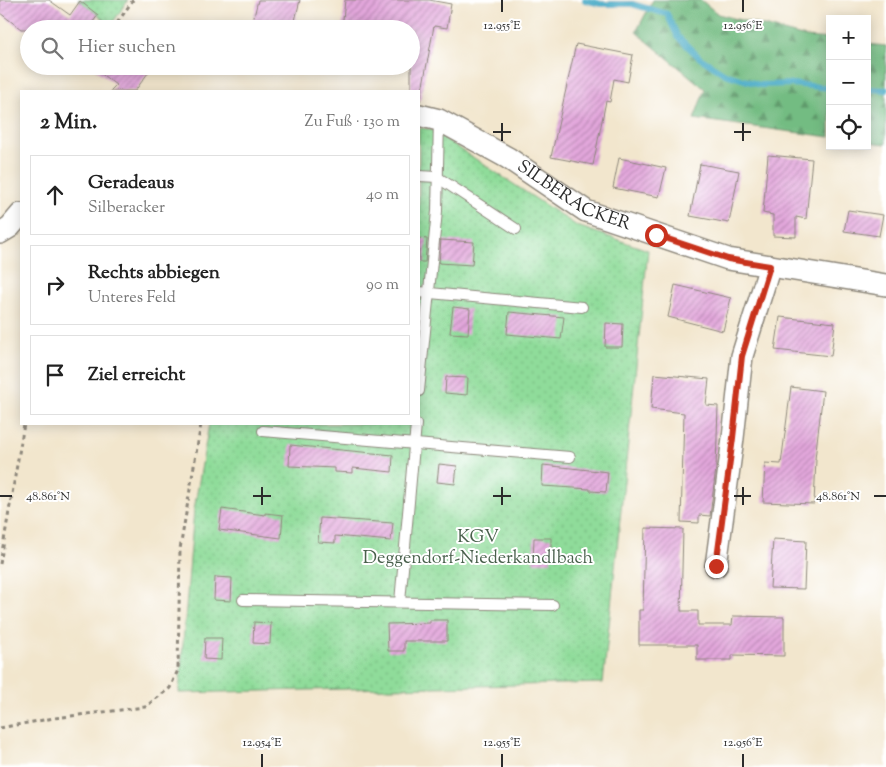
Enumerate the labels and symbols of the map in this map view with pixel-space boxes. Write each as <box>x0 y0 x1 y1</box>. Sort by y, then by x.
text: 12.955°E <box>483 17 521 35</box>
text: 12.956°E <box>724 17 763 35</box>
street label: SILBERACKER <box>511 154 634 238</box>
route start <box>645 224 668 247</box>
text: 48.861°N <box>26 488 70 506</box>
text: 48.861°N <box>816 488 860 506</box>
park label: KGV Deggendorf-Niederkandlbach <box>363 525 594 572</box>
route end <box>705 555 728 578</box>
text: 12.954°E <box>243 734 282 752</box>
text: 12.955°E <box>483 734 521 752</box>
text: 12.956°E <box>724 734 763 752</box>

